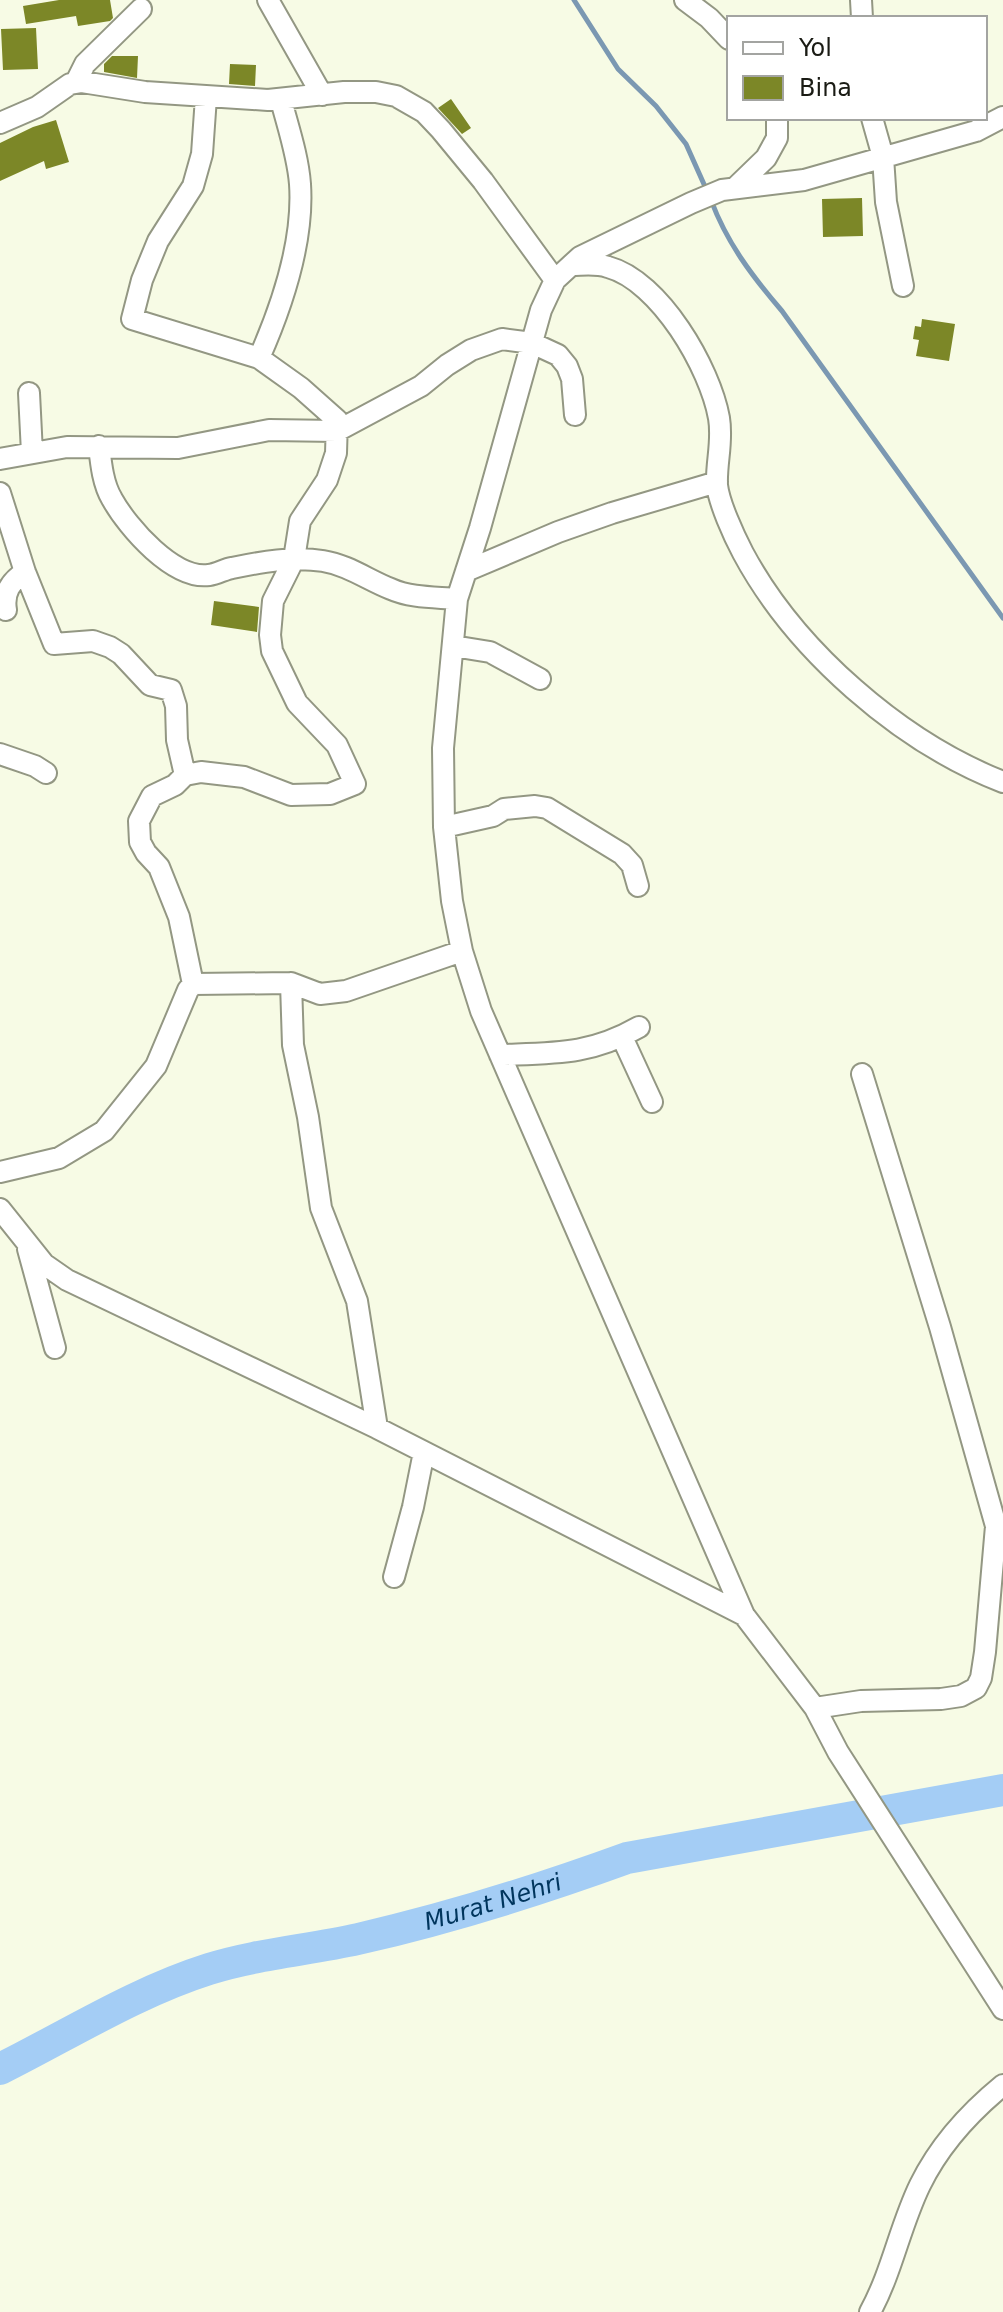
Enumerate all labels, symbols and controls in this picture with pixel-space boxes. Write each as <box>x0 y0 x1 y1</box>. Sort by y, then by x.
legend <box>727 16 987 120</box>
text: Yol <box>798 34 832 62</box>
text: Bina <box>799 74 852 102</box>
water label: Murat Nehri <box>421 1868 566 1936</box>

